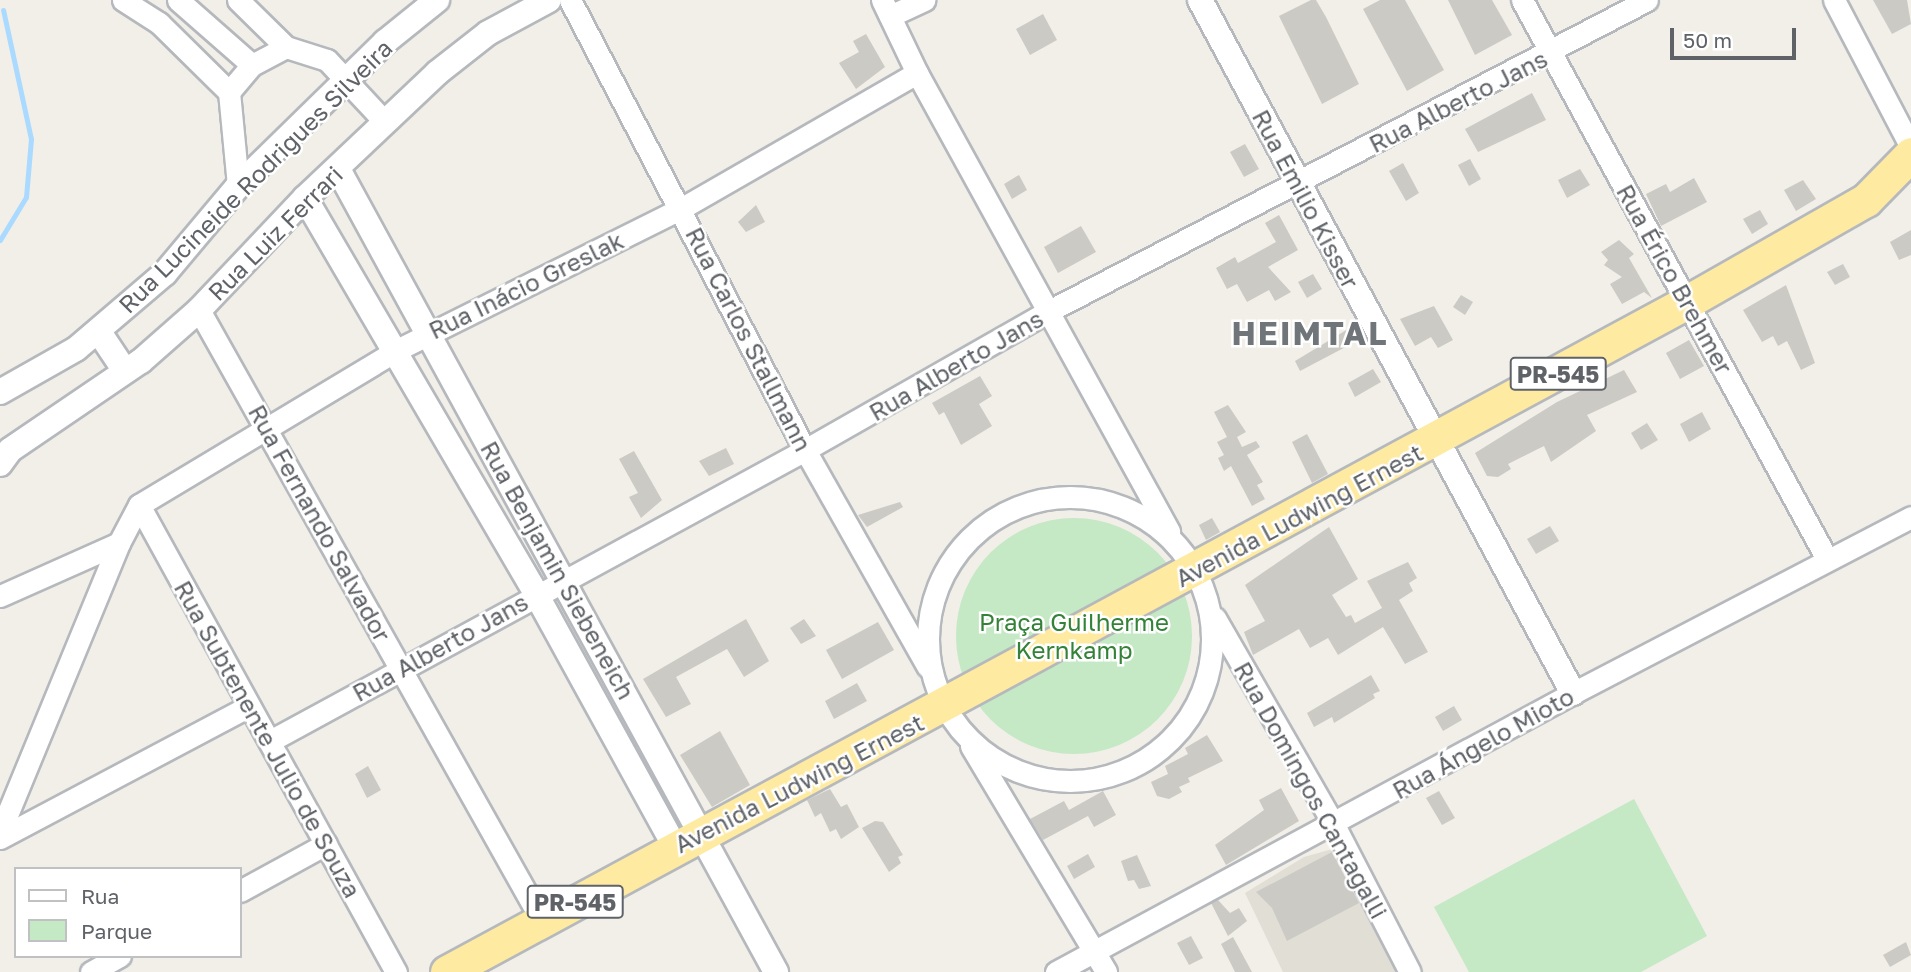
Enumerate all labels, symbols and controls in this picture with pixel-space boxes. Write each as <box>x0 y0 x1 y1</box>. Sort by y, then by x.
scale bar <box>1673 14 1799 58</box>
text: 50 m <box>1683 27 1732 53</box>
street label: Rua Lucineide Rodrigues Silveira <box>112 33 398 319</box>
street label: Rua Alberto Jans <box>1364 44 1552 158</box>
street label: Rua Emilio Kisser <box>1247 105 1365 293</box>
street label: Rua Luiz Ferrari <box>202 160 348 306</box>
street label: Rua Érico Brehmer <box>1611 179 1739 379</box>
street label: Rua Carlos Stallmann <box>680 222 818 456</box>
street label: Rua Inácio Greslak <box>424 225 628 345</box>
street label: Rua Alberto Jans <box>864 304 1048 426</box>
district label: HEIMTAL <box>1232 314 1388 352</box>
road number: PR-545 <box>1509 354 1607 394</box>
street label: Rua Fernando Salvador <box>243 400 397 646</box>
street label: Rua Benjamin Siebeneich <box>475 436 641 704</box>
street label: Avenida Ludwing Ernest <box>1170 438 1428 592</box>
street label: Rua Subtenente Julio de Souza <box>169 576 367 902</box>
street label: Rua Alberto Jans <box>347 587 533 707</box>
park label: Praça Guilherme Kernkamp <box>979 608 1169 664</box>
street label: Rua Domingos Cantagalli <box>1228 657 1394 923</box>
street label: Rua Ángelo Mioto <box>1387 681 1579 805</box>
street label: Avenida Ludwing Ernest <box>670 708 928 858</box>
legend <box>14 867 242 958</box>
road number: PR-545 <box>526 882 624 922</box>
text: Rua <box>81 883 119 909</box>
text: Parque <box>81 918 152 944</box>

